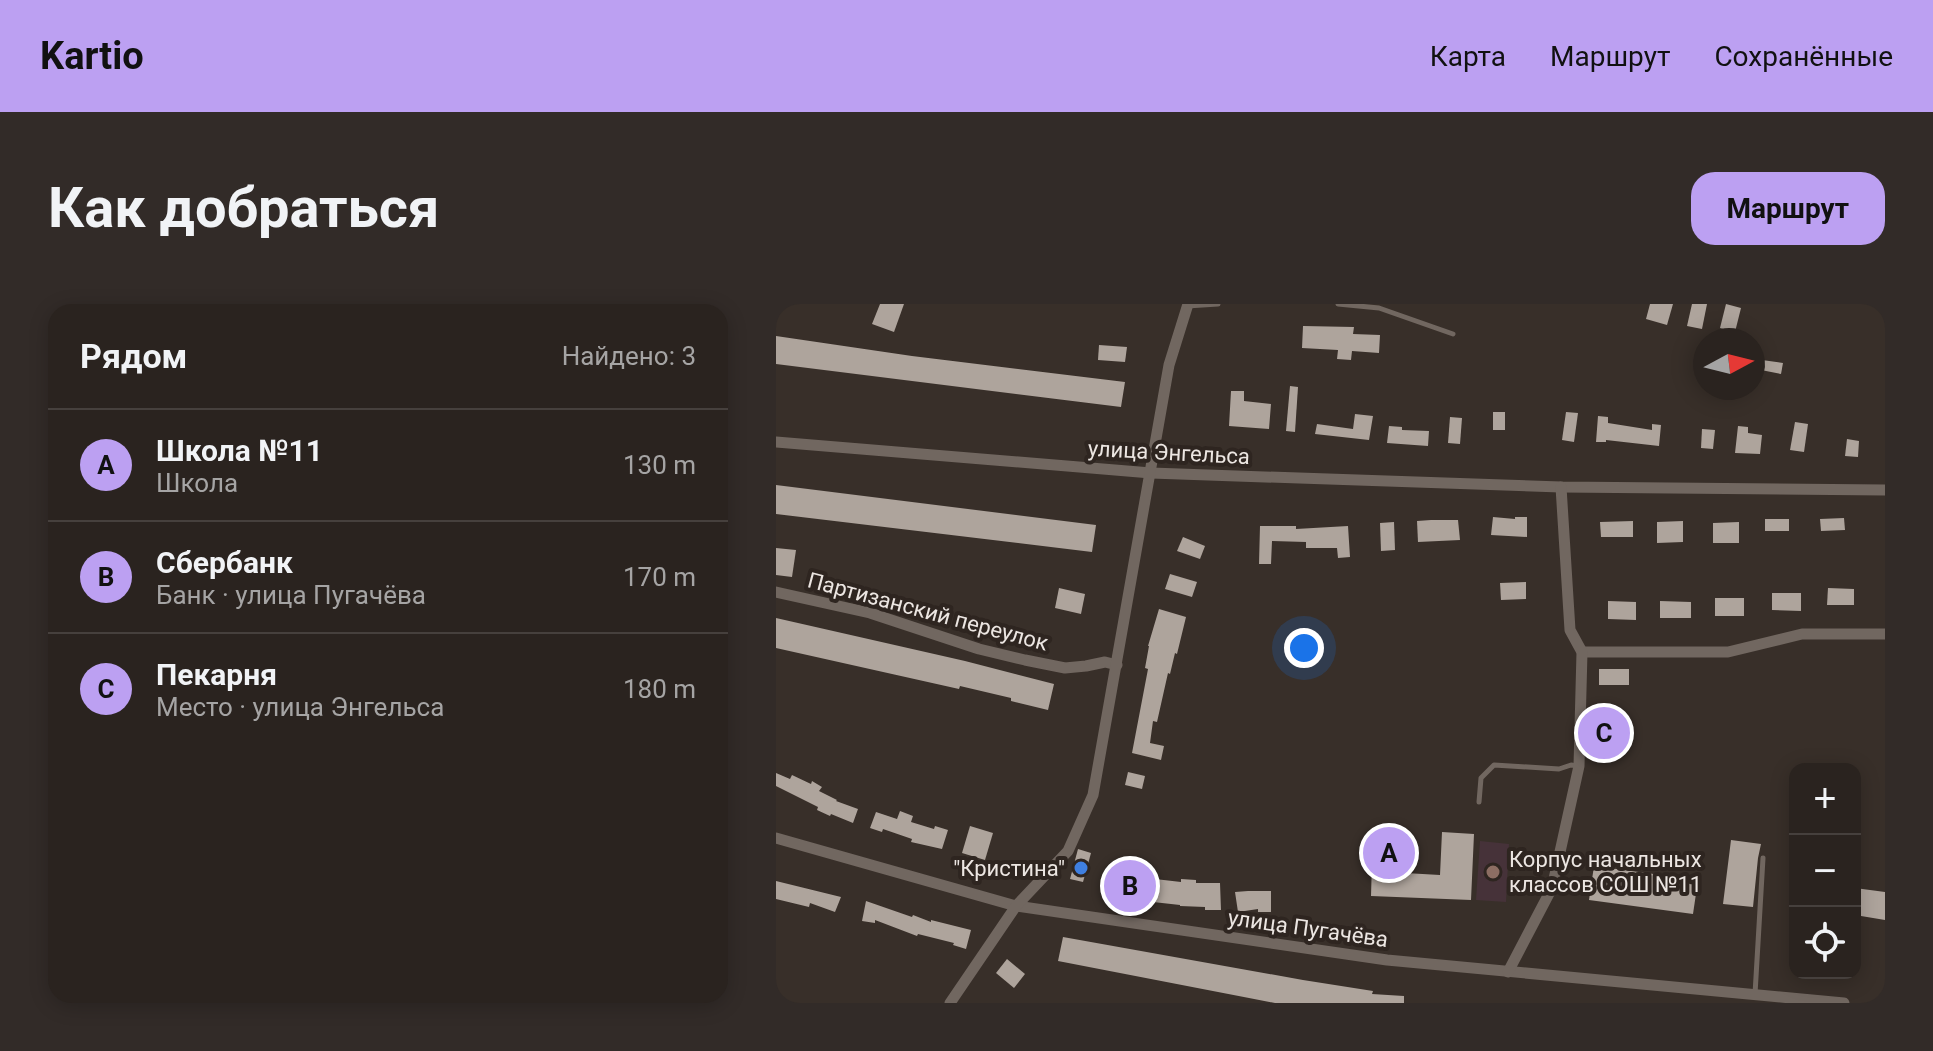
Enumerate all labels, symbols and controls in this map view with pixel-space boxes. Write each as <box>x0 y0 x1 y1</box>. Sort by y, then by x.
text: Kartio <box>40 34 144 78</box>
text: Карта <box>1430 40 1506 73</box>
text: Маршрут <box>1550 40 1670 73</box>
text: Сохранённые <box>1714 40 1893 73</box>
button: Маршрут <box>1691 172 1885 245</box>
text: Как добраться <box>48 175 439 241</box>
north arrow <box>1693 328 1765 400</box>
text: Рядом <box>80 336 187 376</box>
text: Найдено: 3 <box>562 341 696 371</box>
text: Школа №11 <box>156 433 323 468</box>
street label: улица Энгельса <box>1087 436 1251 469</box>
text: A <box>97 450 115 480</box>
text: 130 m <box>623 450 696 480</box>
text: Школа <box>156 468 238 498</box>
text: Сбербанк <box>156 545 293 580</box>
text: B <box>98 562 114 592</box>
text: 170 m <box>623 562 696 592</box>
street label: Партизанский переулок <box>805 567 1051 656</box>
text: Банк · улица Пугачёва <box>156 580 426 610</box>
your location <box>1284 628 1324 668</box>
text: Пекарня <box>156 657 277 692</box>
text: C <box>97 674 115 704</box>
text: 180 m <box>623 674 696 704</box>
text: Место · улица Энгельса <box>156 692 444 722</box>
pin: C <box>1578 703 1630 763</box>
map controls <box>1789 763 1861 979</box>
button: + <box>1789 763 1861 835</box>
pin: A <box>1363 823 1415 883</box>
button: − <box>1789 835 1861 907</box>
place label: Корпус начальных классов СОШ №11 <box>1509 847 1702 897</box>
place label: "Кристина" <box>953 856 1065 881</box>
pin: B <box>1104 856 1156 916</box>
marker: "Кристина" <box>1072 859 1090 877</box>
marker: Корпус начальных классов СОШ №11 <box>1484 863 1502 881</box>
street label: улица Пугачёва <box>1226 905 1390 952</box>
button: locate <box>1789 907 1861 979</box>

